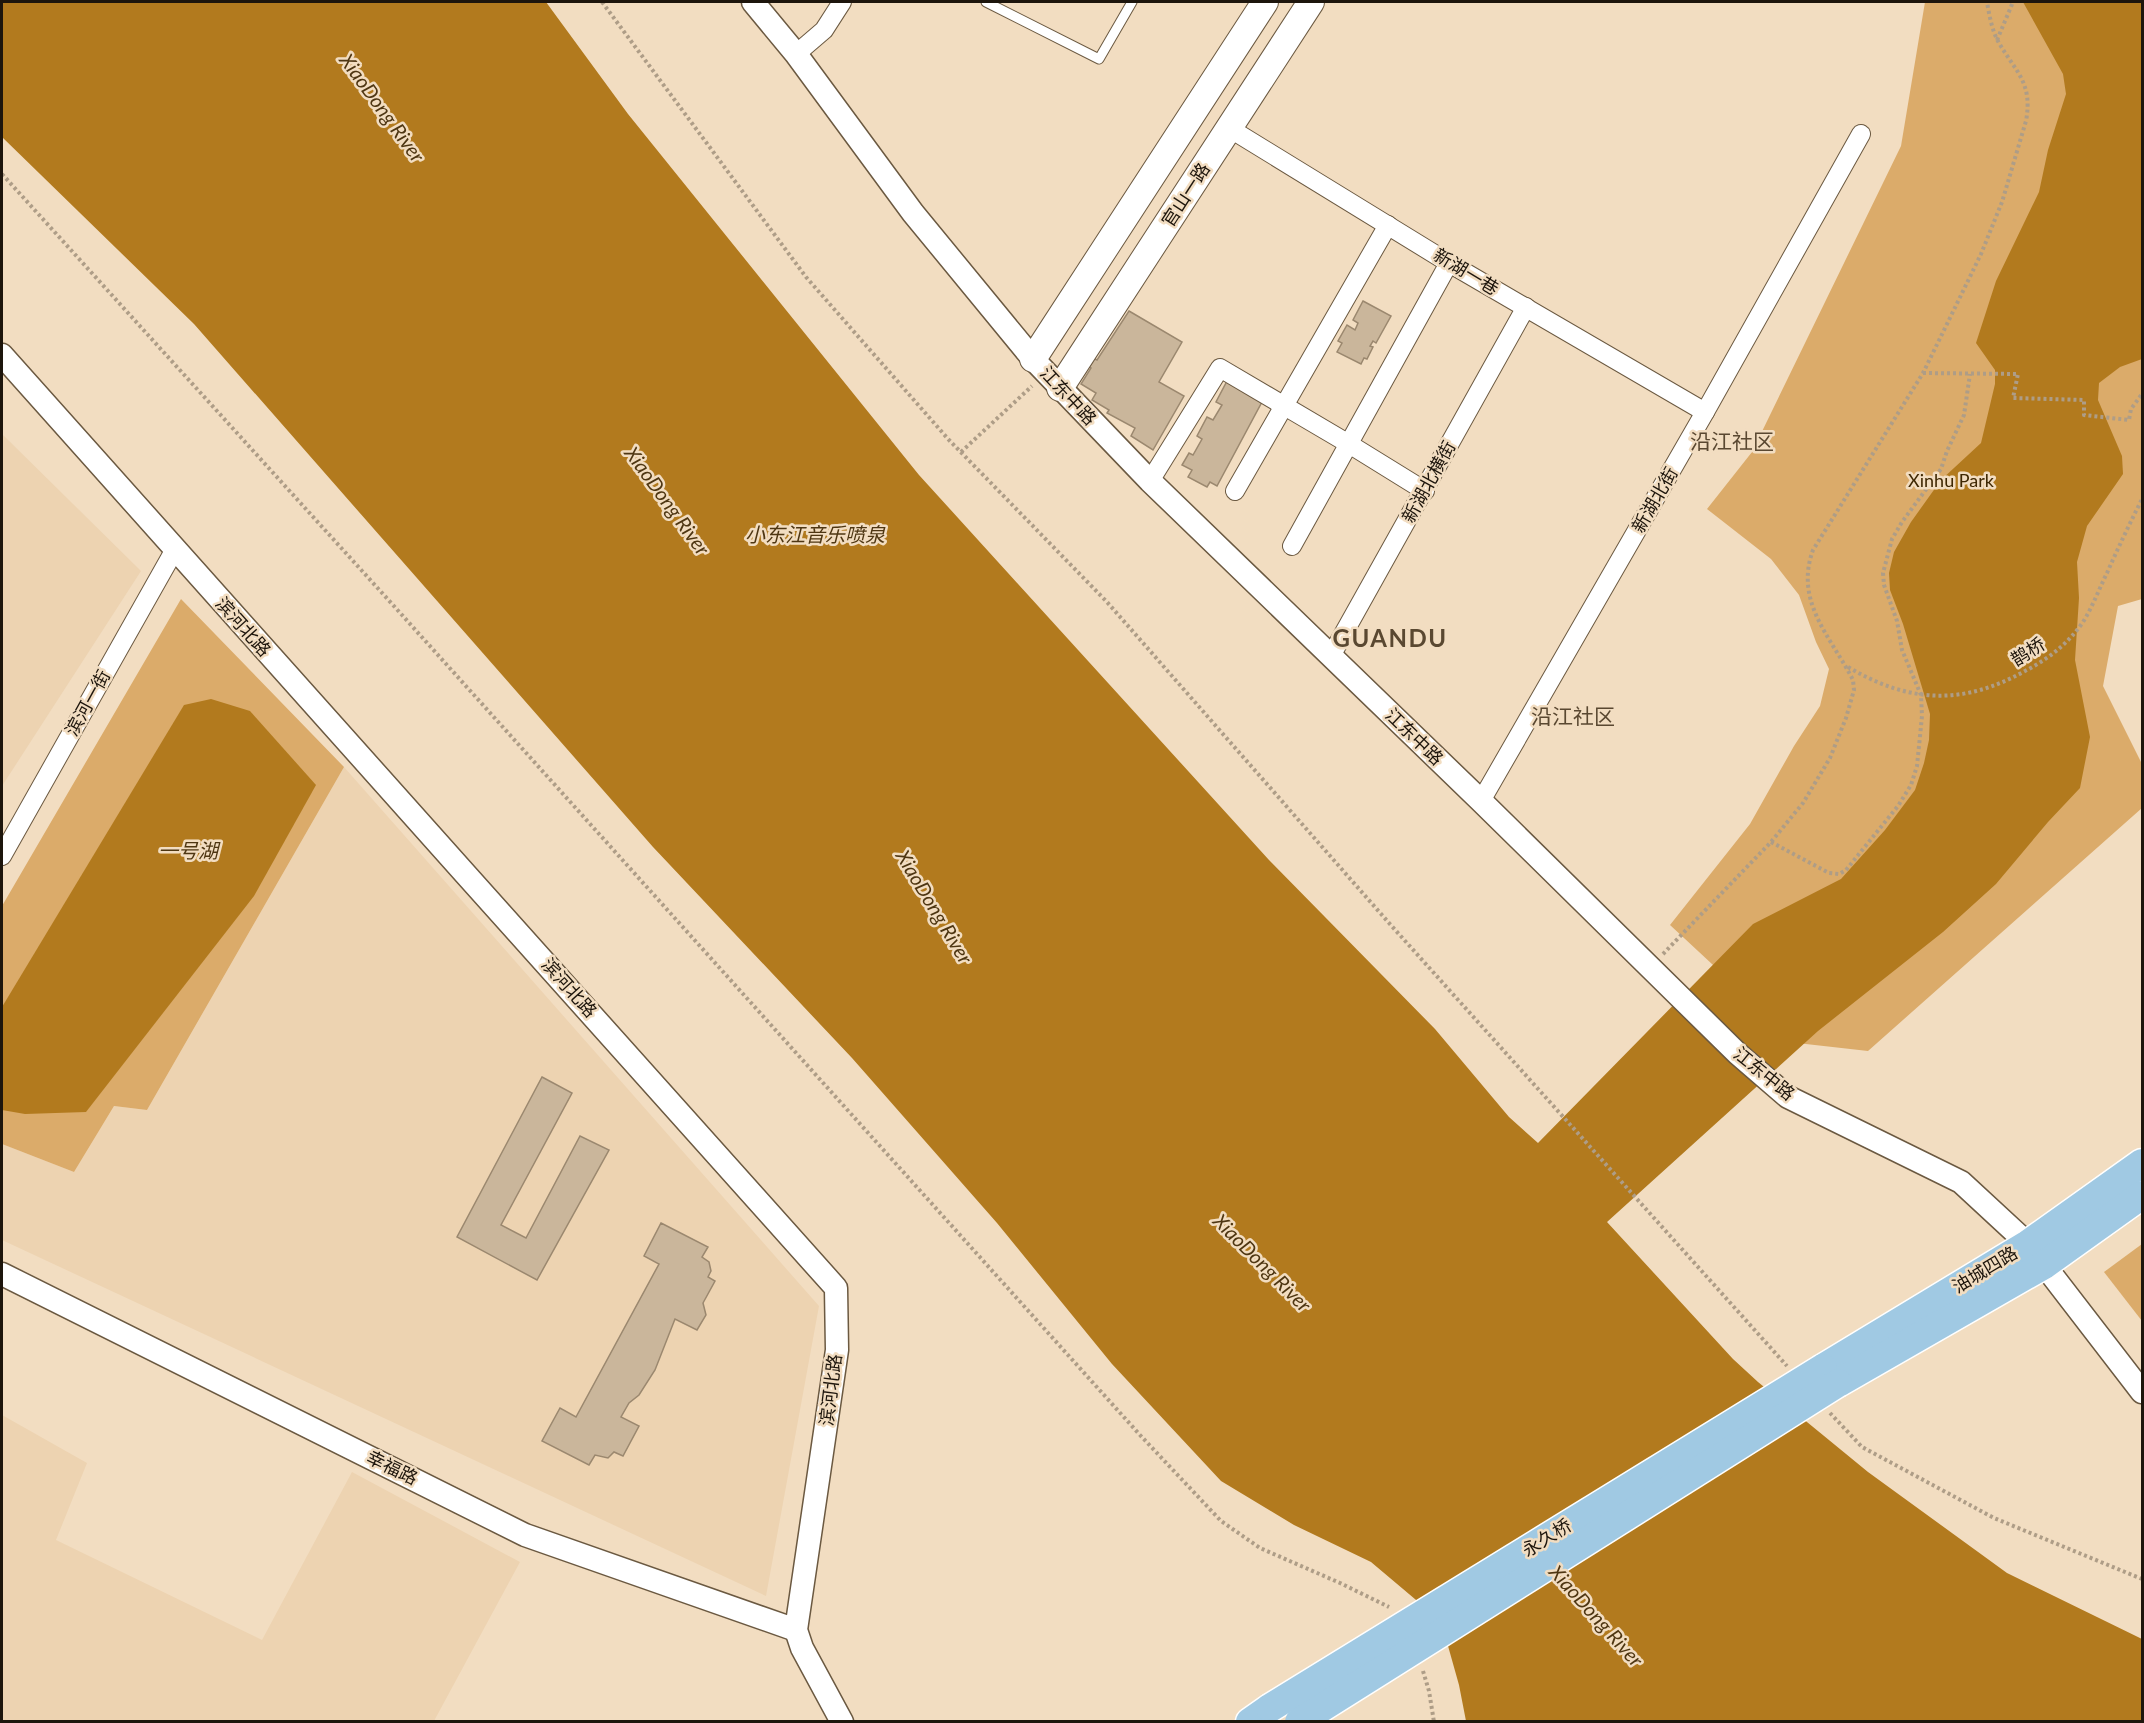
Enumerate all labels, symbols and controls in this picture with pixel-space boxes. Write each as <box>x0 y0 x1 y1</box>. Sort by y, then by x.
water label: XiaoDong River <box>335 48 431 167</box>
street label: 官山一路 <box>1156 158 1214 231</box>
street label: 新湖一巷 <box>1430 243 1503 299</box>
street label: 江东中路 <box>1036 361 1101 429</box>
district label: 沿江社区 <box>1690 428 1774 453</box>
street label: 新湖北横街 <box>1397 437 1460 526</box>
water label: XiaoDong River <box>620 441 716 560</box>
street label: 新湖北街 <box>1627 463 1682 536</box>
park label: Xinhu Park <box>1908 469 1995 491</box>
water label: 小东江音乐喷泉 <box>745 522 886 546</box>
street label: 滨河北路 <box>211 592 276 660</box>
district label: GUANDU <box>1332 623 1448 652</box>
street label: 鹊桥 <box>2006 632 2049 670</box>
street label: 滨河一街 <box>60 666 114 739</box>
street label: 江东中路 <box>1381 703 1448 769</box>
district label: 沿江社区 <box>1531 703 1615 728</box>
water label: 一号湖 <box>158 838 221 862</box>
water label: XiaoDong River <box>891 844 979 969</box>
street label: 滨河北路 <box>537 953 602 1021</box>
street label: 江东中路 <box>1730 1042 1800 1104</box>
water label: XiaoDong River <box>1208 1208 1317 1317</box>
street label: 油城四路 <box>1948 1241 2021 1297</box>
street label: 滨河北路 <box>815 1353 845 1427</box>
street label: 幸福路 <box>363 1445 422 1489</box>
street label: 永久桥 <box>1518 1514 1575 1561</box>
water label: XiaoDong River <box>1544 1559 1649 1672</box>

